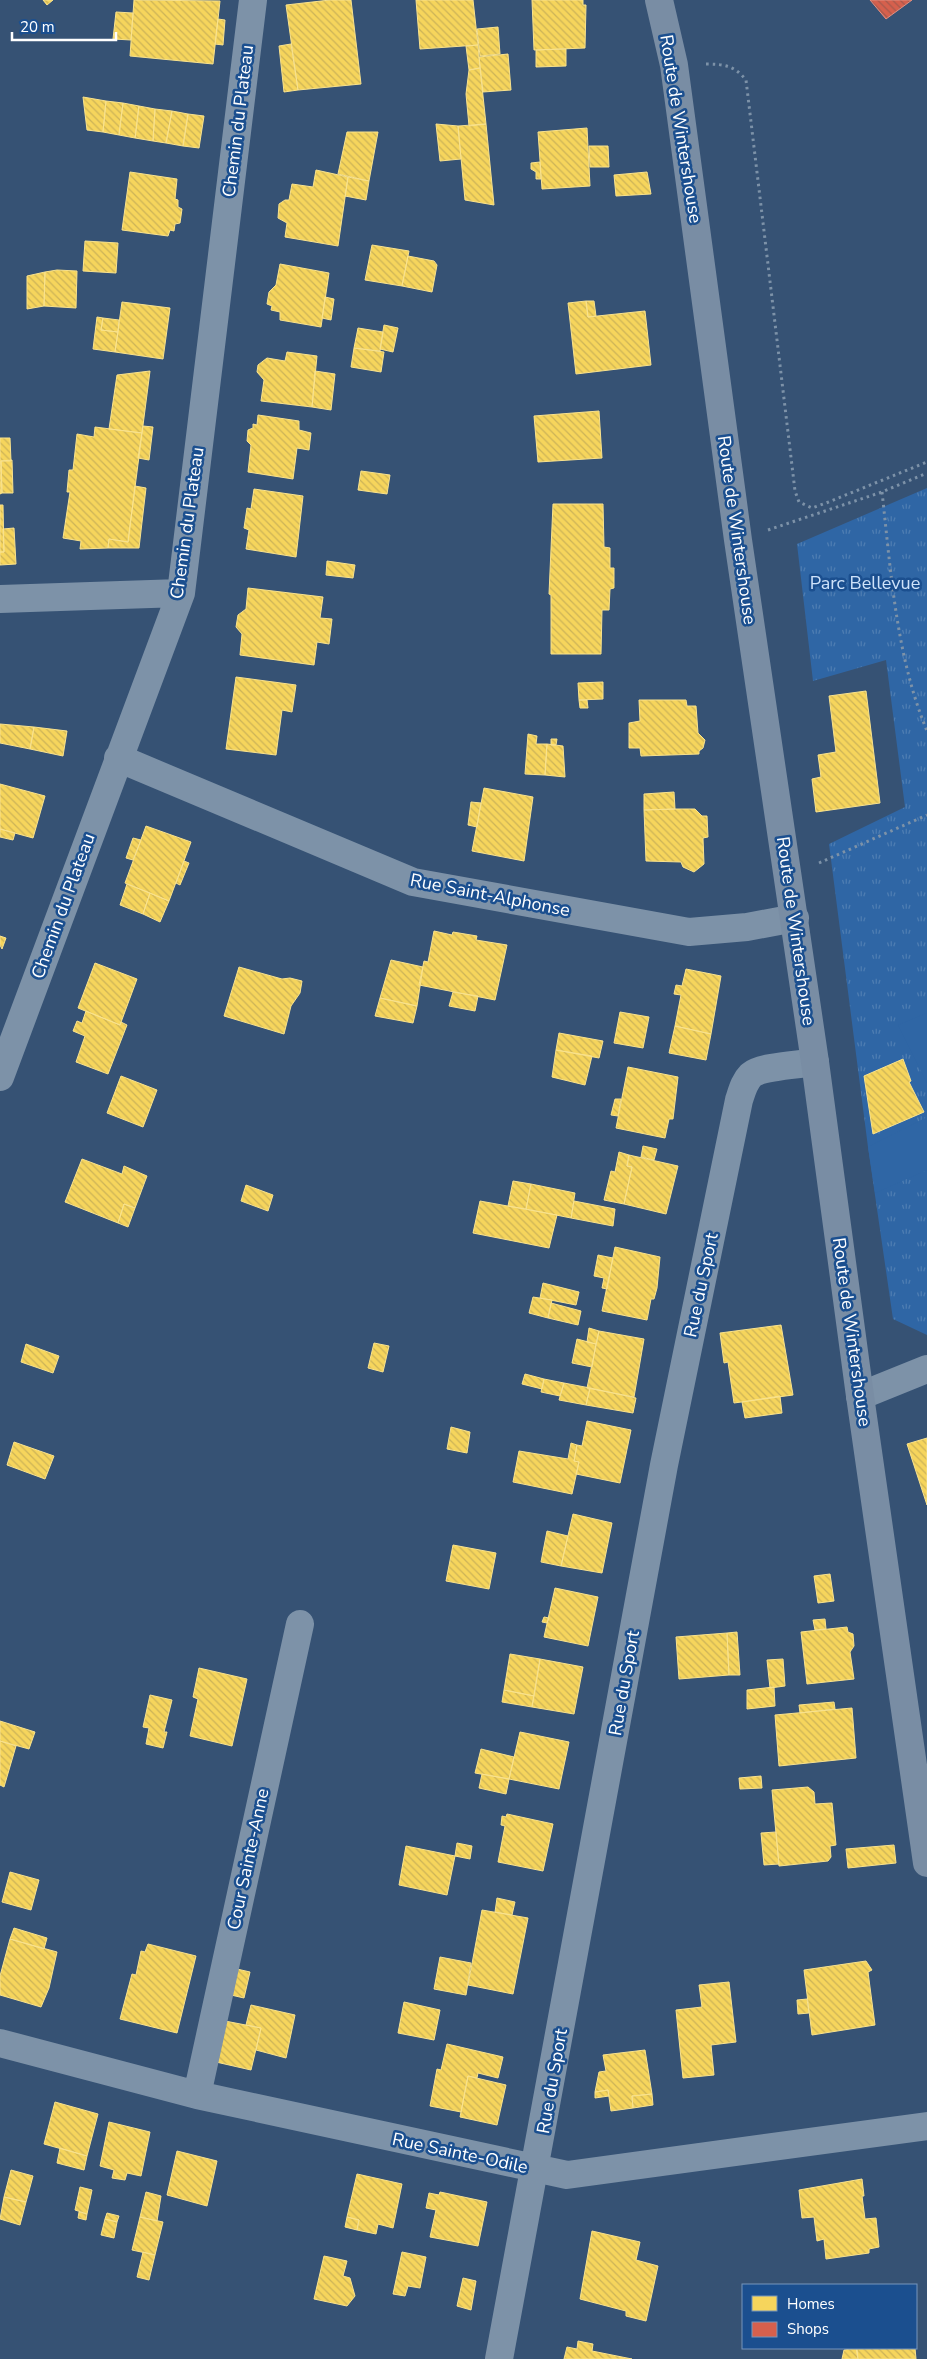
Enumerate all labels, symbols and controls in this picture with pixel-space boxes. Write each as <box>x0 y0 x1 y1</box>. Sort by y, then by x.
scale bar <box>12 10 116 42</box>
text: 20 m <box>20 17 55 37</box>
street label: Route de Wintershouse <box>654 33 708 225</box>
street label: Chemin du Plateau <box>217 43 259 199</box>
street label: Route de Wintershouse <box>712 434 762 626</box>
street label: Chemin du Plateau <box>164 445 210 601</box>
park label: Parc Bellevue <box>810 571 920 595</box>
street label: Chemin du Plateau <box>26 830 100 982</box>
street label: Route de Wintershouse <box>771 835 821 1027</box>
street label: Rue Saint-Alphonse <box>408 868 572 922</box>
street label: Rue du Sport <box>678 1230 724 1340</box>
street label: Route de Wintershouse <box>827 1236 877 1428</box>
street label: Rue du Sport <box>603 1628 645 1737</box>
street label: Cour Sainte-Anne <box>221 1786 275 1932</box>
street label: Rue du Sport <box>531 2026 573 2135</box>
street label: Rue Sainte-Odile <box>390 2127 530 2179</box>
legend <box>742 2284 917 2349</box>
text: Homes <box>787 2294 835 2314</box>
text: Shops <box>787 2319 829 2339</box>

